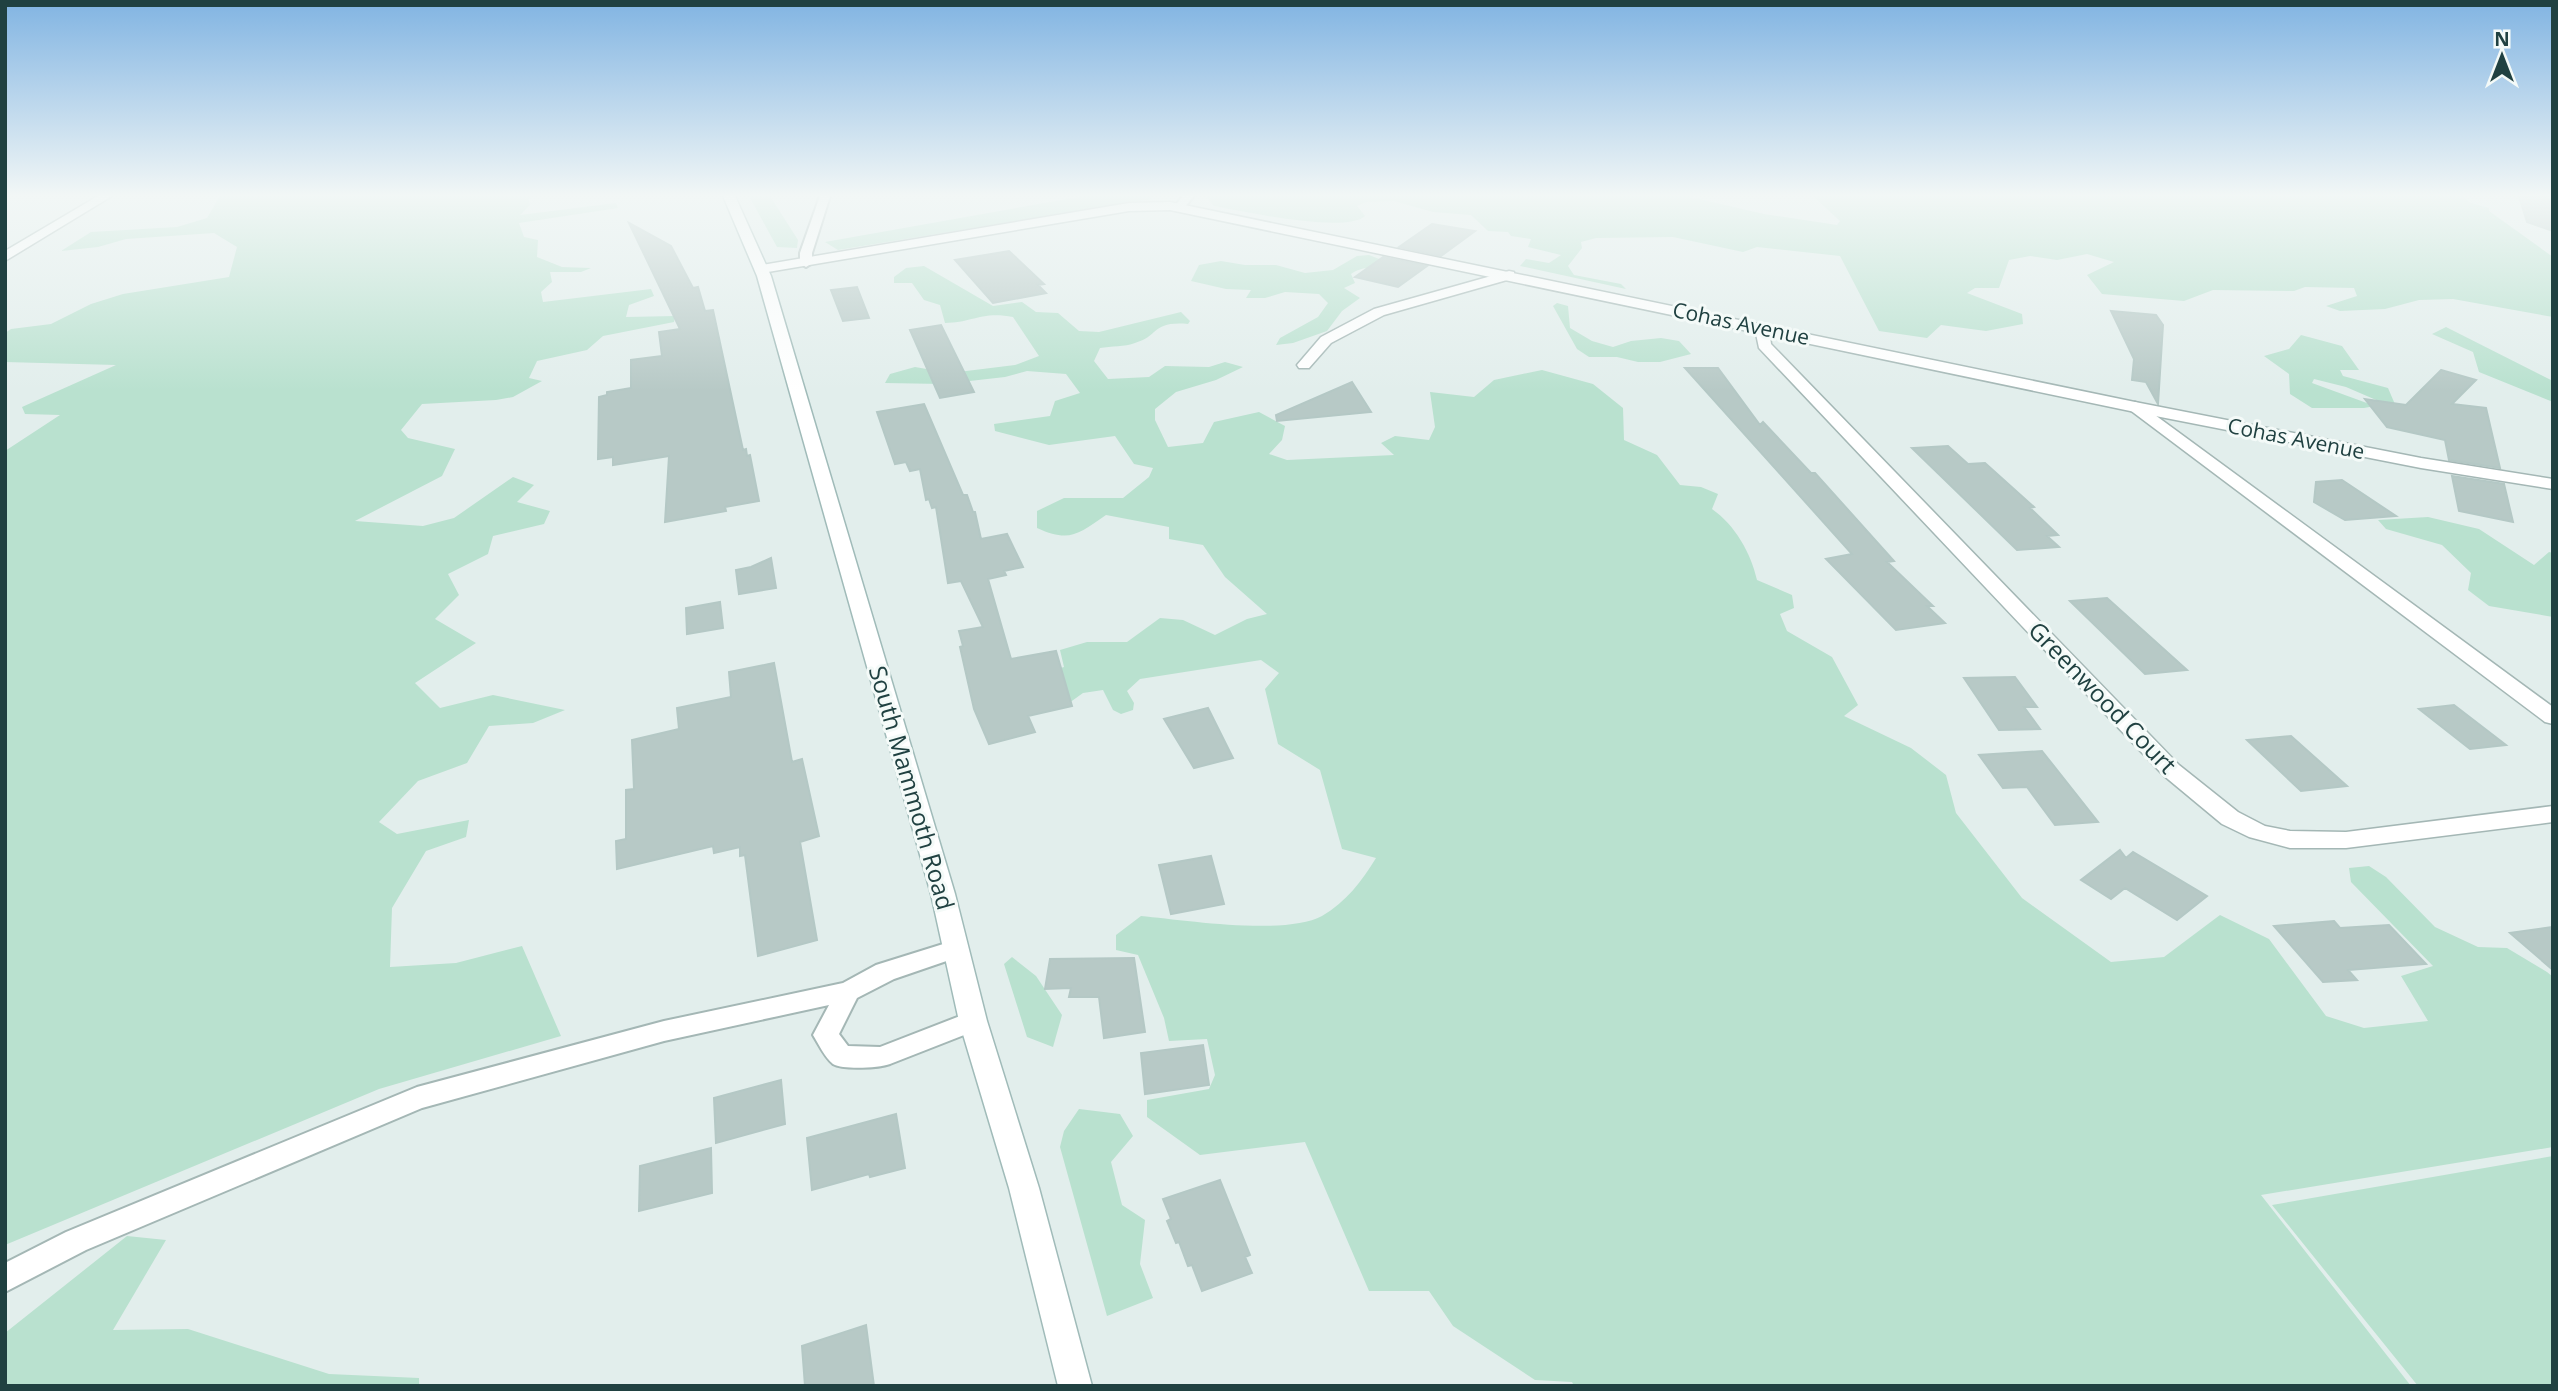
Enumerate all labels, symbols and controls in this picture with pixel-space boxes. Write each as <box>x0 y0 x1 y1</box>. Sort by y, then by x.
north arrow <box>2467 21 2537 91</box>
text: N <box>2494 26 2510 52</box>
street label: Cohas Avenue <box>1670 295 1812 351</box>
street label: Cohas Avenue <box>2225 411 2367 465</box>
street label: Greenwood Court <box>2022 614 2184 780</box>
street label: South Mammoth Road <box>862 662 963 913</box>

